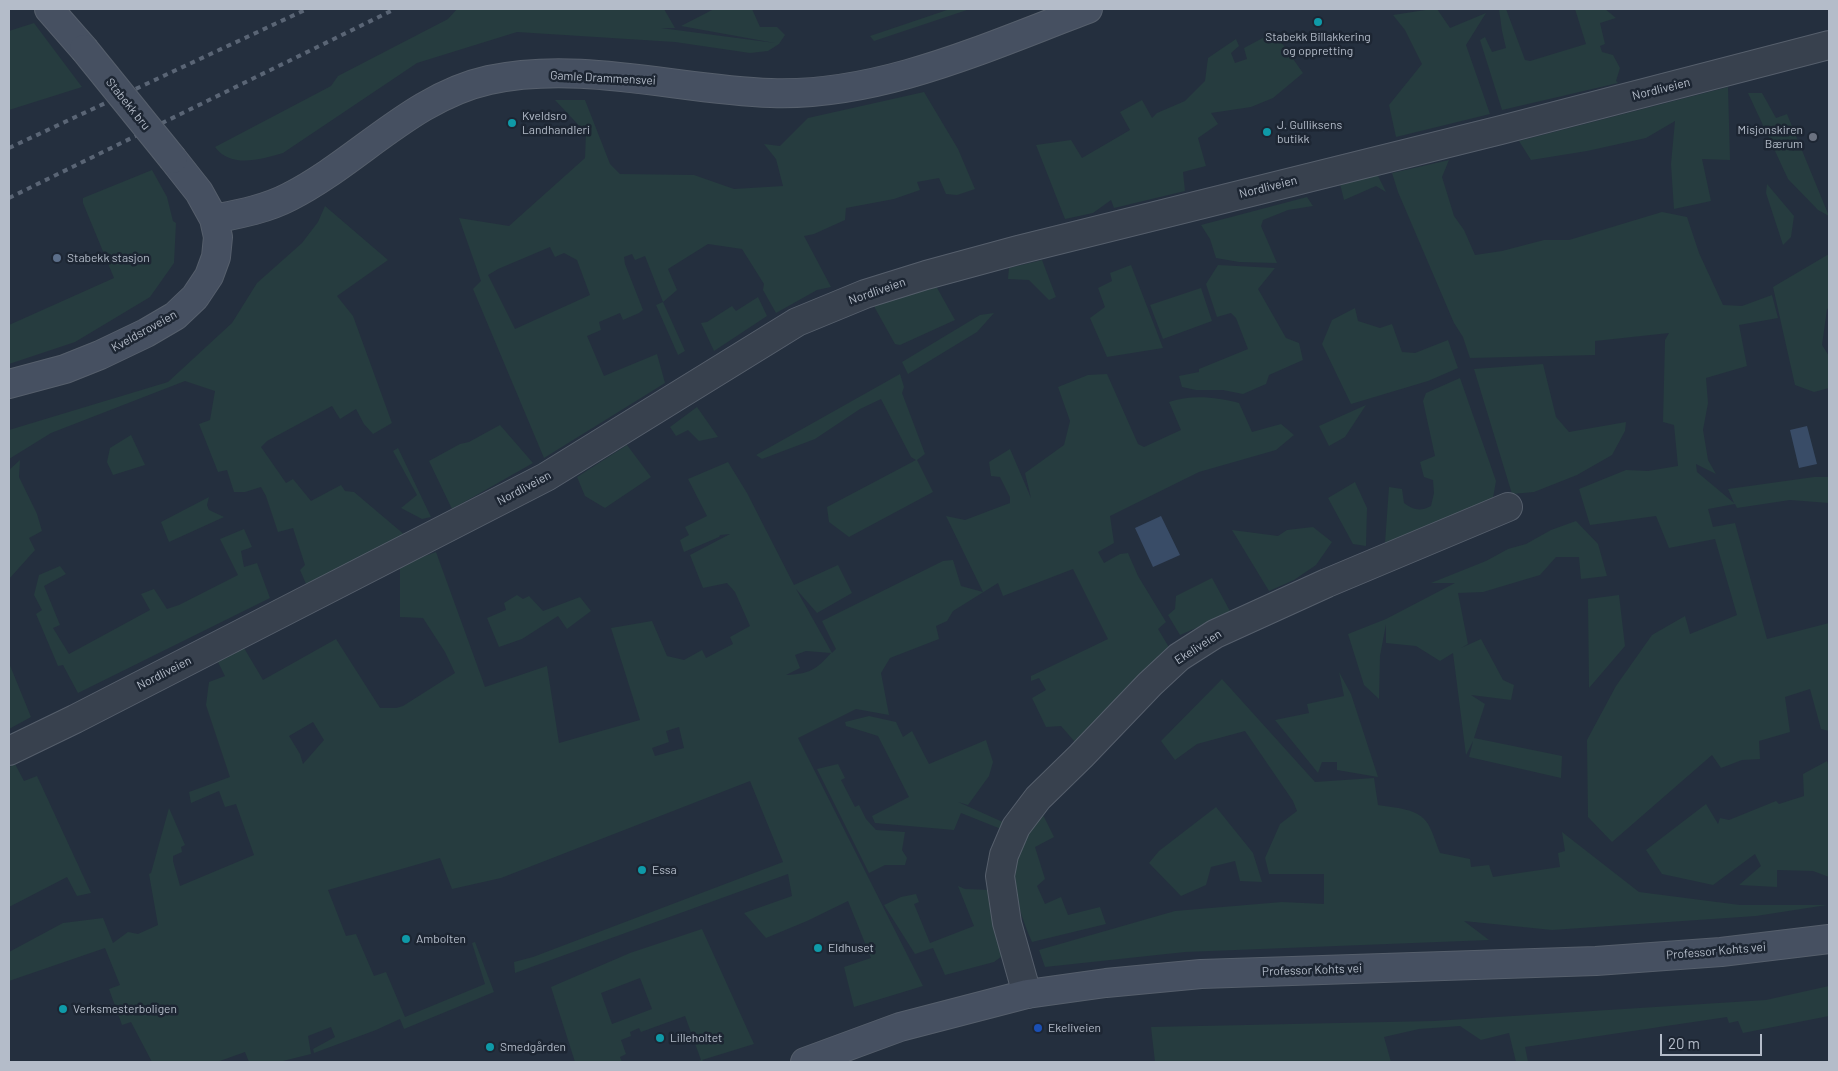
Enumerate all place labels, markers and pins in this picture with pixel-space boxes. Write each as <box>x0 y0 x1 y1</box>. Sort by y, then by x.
marker: Stabekk Billakkering og oppretting <box>1312 16 1324 28</box>
place label: Stabekk Billakkering og oppretting <box>1265 30 1371 58</box>
place label: Kveldsro Landhandleri <box>522 109 590 137</box>
marker: Kveldsro Landhandleri <box>506 117 518 129</box>
place label: J. Gulliksens butikk <box>1277 118 1342 146</box>
place label: Misjonskiren Bærum <box>1738 123 1803 151</box>
marker: J. Gulliksens butikk <box>1261 126 1273 138</box>
marker: Misjonskiren Bærum <box>1807 131 1819 143</box>
place label: Stabekk stasjon <box>67 251 150 265</box>
marker: Stabekk stasjon <box>51 252 63 264</box>
place label: Essa <box>652 863 677 877</box>
marker: Essa <box>636 864 648 876</box>
place label: Ambolten <box>416 932 466 946</box>
marker: Ambolten <box>400 933 412 945</box>
place label: Eldhuset <box>828 941 874 955</box>
marker: Eldhuset <box>812 942 824 954</box>
place label: Verksmesterboligen <box>73 1002 177 1016</box>
marker: Verksmesterboligen <box>57 1003 69 1015</box>
place label: Ekeliveien <box>1048 1021 1101 1035</box>
marker: Ekeliveien <box>1032 1022 1044 1034</box>
place label: Lilleholtet <box>670 1031 722 1045</box>
marker: Lilleholtet <box>654 1032 666 1044</box>
place label: Smedgården <box>500 1040 566 1054</box>
marker: Smedgården <box>484 1041 496 1053</box>

